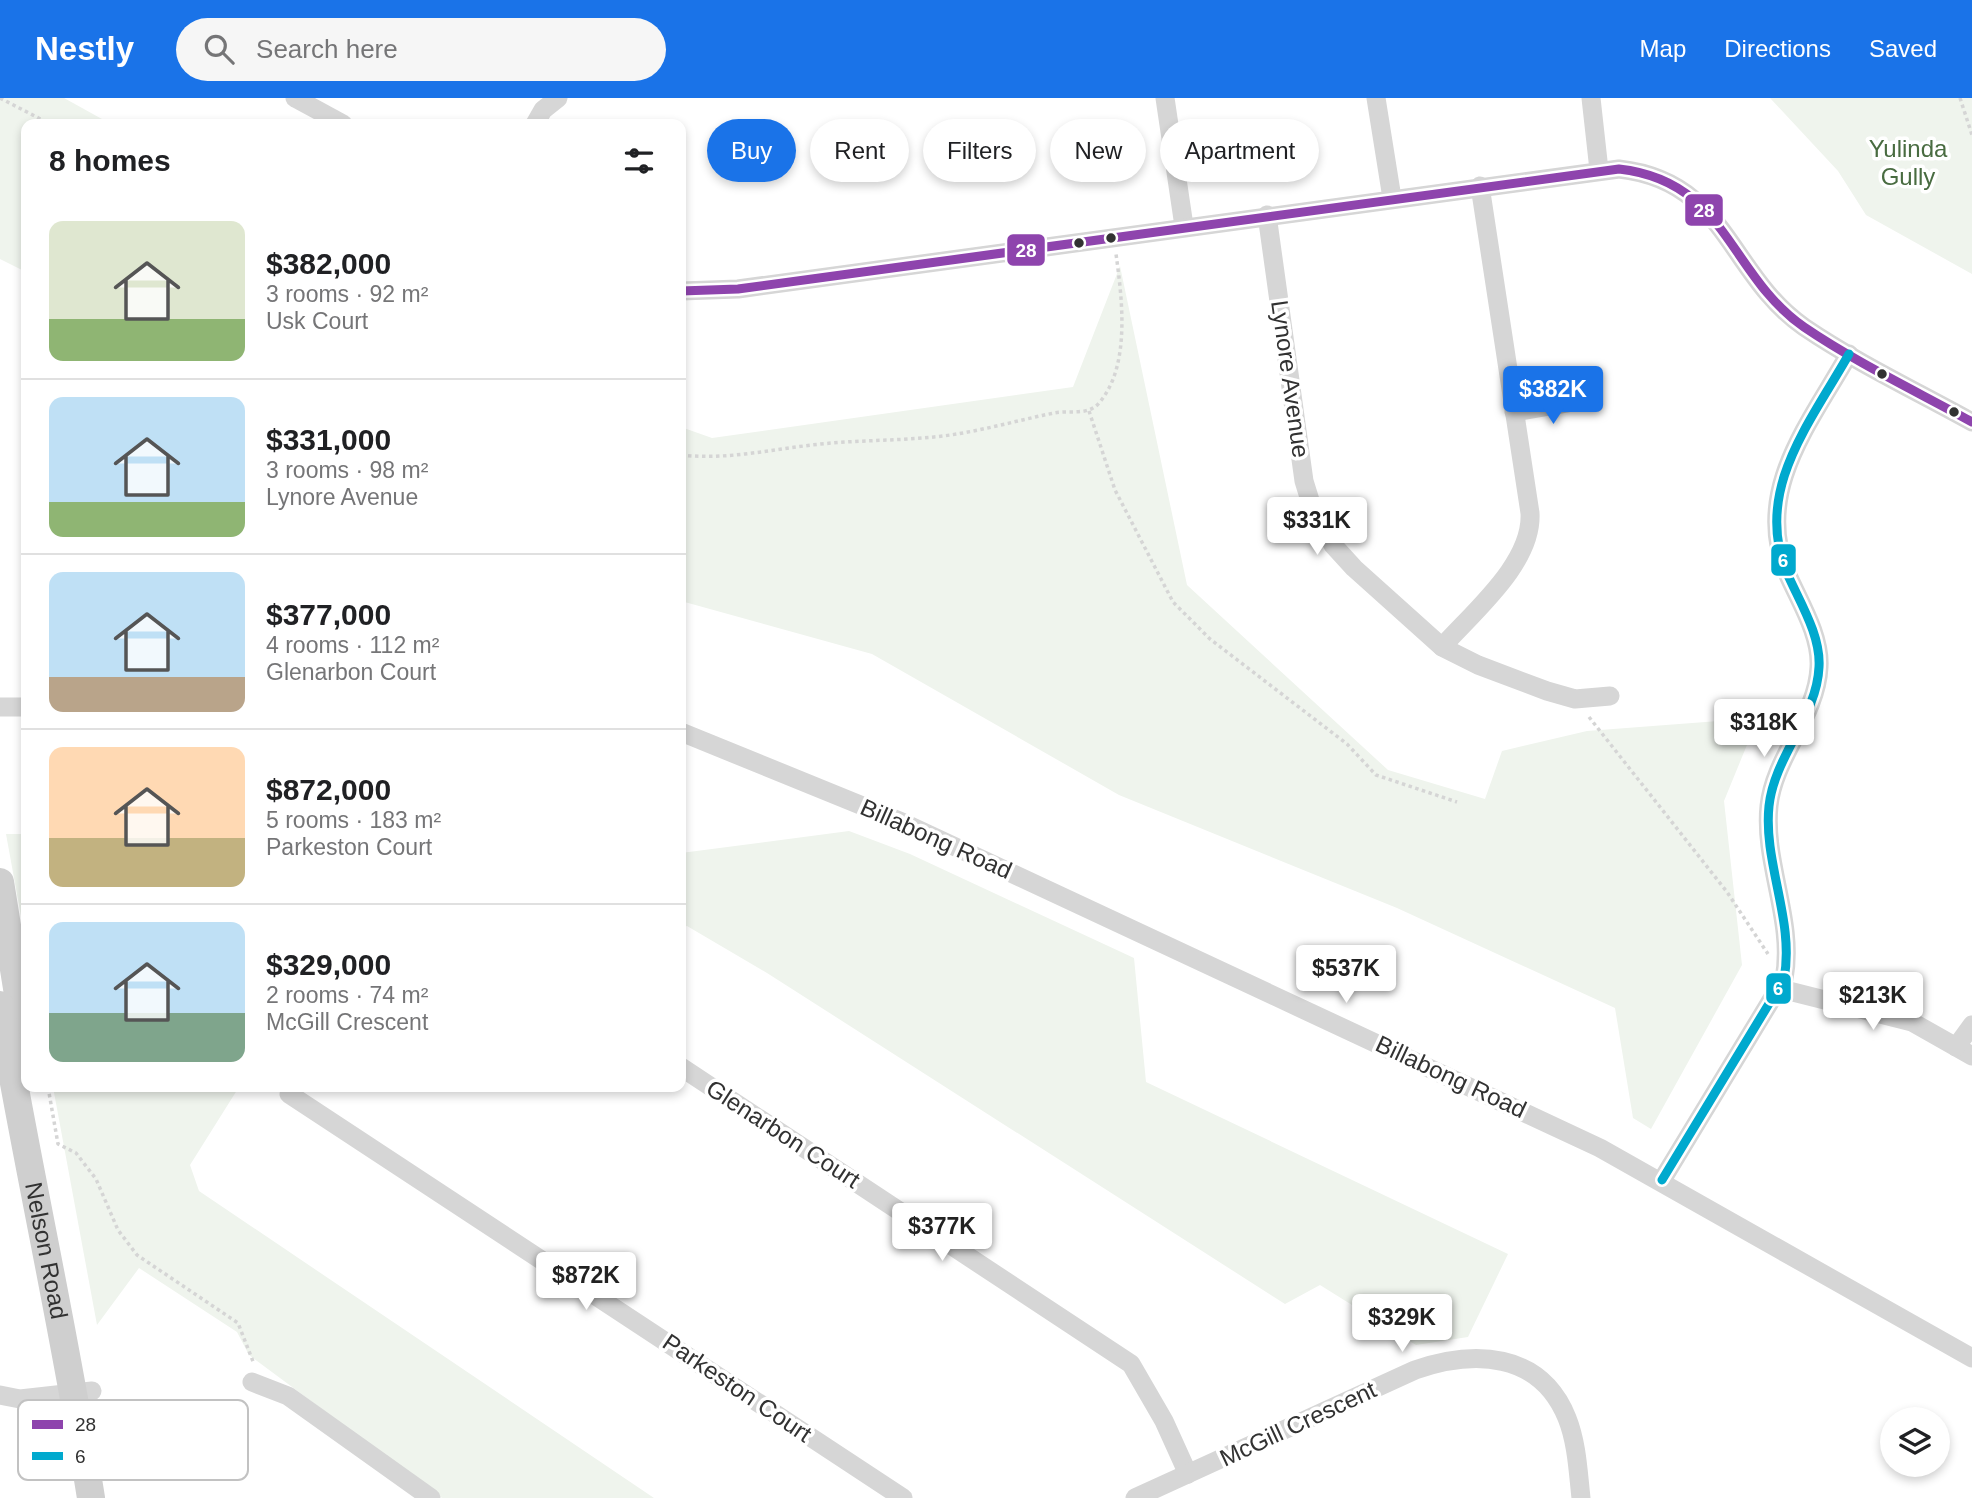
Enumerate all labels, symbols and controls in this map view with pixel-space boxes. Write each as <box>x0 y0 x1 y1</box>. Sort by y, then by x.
search box <box>176 18 666 81</box>
text: Nestly <box>35 30 134 67</box>
icon: search <box>200 30 238 68</box>
text: Search here <box>256 34 398 64</box>
text: Map <box>1640 35 1686 62</box>
text: Directions <box>1724 35 1831 62</box>
text: Saved <box>1869 35 1937 62</box>
chip: Buy <box>707 119 796 182</box>
chip: Rent <box>810 119 909 182</box>
chip: Filters <box>923 119 1036 182</box>
chip: New <box>1050 119 1146 182</box>
chip: Apartment <box>1160 119 1319 182</box>
park label: Yulinda Gully <box>1869 135 1948 190</box>
icon: filters <box>620 142 658 180</box>
text: 8 homes <box>49 144 171 177</box>
line badge: 28 <box>1684 193 1724 227</box>
text: 28 <box>1693 200 1715 221</box>
unlabelled marker <box>1104 231 1118 245</box>
line badge: 28 <box>1006 233 1046 267</box>
unlabelled marker <box>1072 236 1086 250</box>
text: 28 <box>1015 240 1037 261</box>
text: $382,000 <box>266 247 391 280</box>
icon: home <box>105 249 189 333</box>
text: 3 rooms · 92 m² <box>266 281 428 307</box>
street label: Lynore Avenue <box>1266 298 1315 459</box>
text: Usk Court <box>266 308 368 334</box>
pin: $382K <box>1504 366 1602 426</box>
unlabelled marker <box>1875 367 1889 381</box>
text: $382K <box>1519 376 1587 402</box>
unlabelled marker <box>1947 405 1961 419</box>
text: $331,000 <box>266 423 391 456</box>
icon: home <box>105 425 189 509</box>
text: 3 rooms · 98 m² <box>266 457 428 483</box>
text: Lynore Avenue <box>266 484 418 510</box>
pin: $331K <box>1268 498 1366 557</box>
text: $331K <box>1283 507 1351 533</box>
line badge: 6 <box>1770 543 1797 577</box>
text: 6 <box>1778 550 1788 571</box>
text: $377,000 <box>266 598 391 631</box>
icon: home <box>105 600 189 684</box>
text: 4 rooms · 112 m² <box>266 632 439 658</box>
text: Glenarbon Court <box>266 659 436 685</box>
pin: $318K <box>1715 700 1813 759</box>
text: $318K <box>1730 709 1798 735</box>
text: $872,000 <box>266 773 391 806</box>
icon: home <box>105 775 189 859</box>
street label: Billabong Road <box>856 793 1016 884</box>
text: 5 rooms · 183 m² <box>266 807 441 833</box>
text: Parkeston Court <box>266 834 432 860</box>
pin: $537K <box>1297 946 1395 1005</box>
text: $329,000 <box>266 948 391 981</box>
icon: home <box>105 950 189 1034</box>
text: $537K <box>1312 955 1380 981</box>
line badge: 6 <box>1765 972 1792 1005</box>
pin: $213K <box>1824 972 1922 1032</box>
text: 6 <box>1773 978 1783 999</box>
text: 2 rooms · 74 m² <box>266 982 428 1008</box>
text: $213K <box>1839 982 1907 1008</box>
text: McGill Crescent <box>266 1009 428 1035</box>
street label: Billabong Road <box>1372 1030 1531 1123</box>
street label: Glenarbon Court <box>702 1074 865 1193</box>
street label: Nelson Road <box>20 1180 73 1321</box>
pin: $377K <box>893 1204 991 1263</box>
text: $377K <box>908 1213 976 1239</box>
pin: $872K <box>537 1252 635 1312</box>
text: $872K <box>552 1262 620 1288</box>
pin: $329K <box>1353 1294 1451 1354</box>
text: $329K <box>1368 1304 1436 1330</box>
street label: Parkeston Court <box>658 1328 817 1447</box>
street label: McGill Crescent <box>1215 1375 1381 1472</box>
legend <box>18 1400 248 1480</box>
map controls <box>1880 1407 1950 1477</box>
button: layers <box>1880 1407 1950 1477</box>
text: 28 <box>75 1414 96 1435</box>
text: 6 <box>75 1446 86 1467</box>

